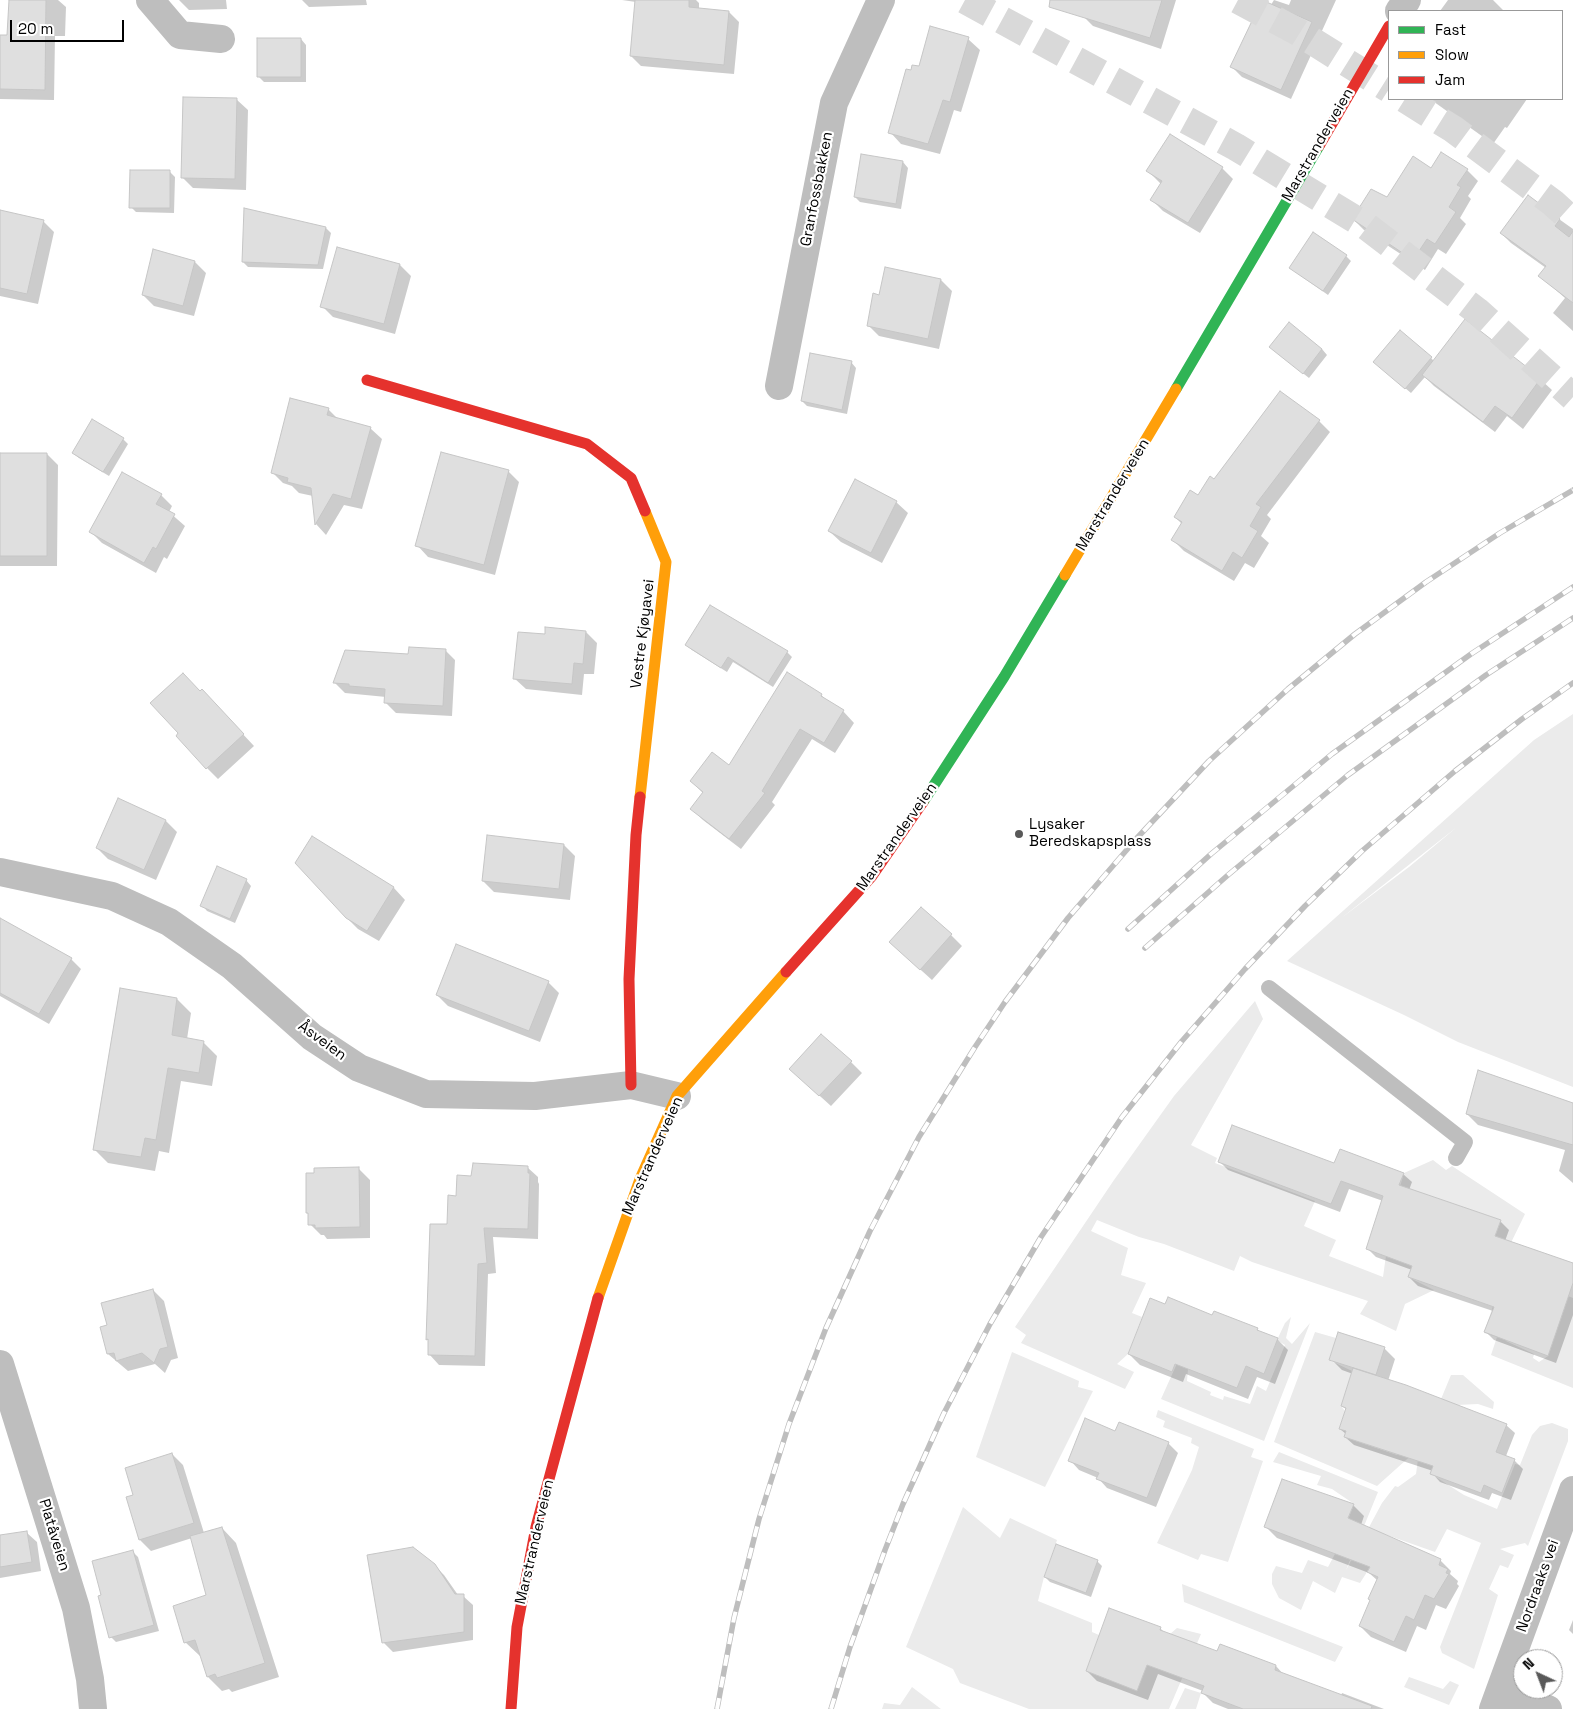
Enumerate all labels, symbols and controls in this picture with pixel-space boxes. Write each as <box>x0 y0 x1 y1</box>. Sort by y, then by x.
scale bar <box>12 10 126 42</box>
legend <box>1388 10 1563 100</box>
text: 20 m <box>18 19 53 38</box>
text: Fast <box>1435 20 1466 39</box>
text: Slow <box>1435 45 1469 64</box>
text: Jam <box>1435 70 1465 89</box>
street label: Marstranderveien <box>1278 85 1358 205</box>
street label: Granfossbakken <box>797 130 837 248</box>
street label: Marstranderveien <box>1072 436 1154 554</box>
street label: Vestre Kjøyavei <box>627 578 659 690</box>
street label: Marstranderveien <box>853 780 941 894</box>
place label: Lysaker Beredskapsplass <box>1029 816 1151 851</box>
marker: Lysaker Beredskapsplass <box>1013 828 1025 840</box>
street label: Åsveien <box>294 1017 350 1065</box>
street label: Marstranderveien <box>619 1094 687 1218</box>
street label: Marstranderveien <box>512 1478 558 1606</box>
street label: Platåveien <box>35 1497 73 1573</box>
street label: Nordraaks vei <box>1513 1537 1563 1635</box>
north arrow <box>1513 1649 1563 1699</box>
text: N <box>1519 1654 1538 1674</box>

